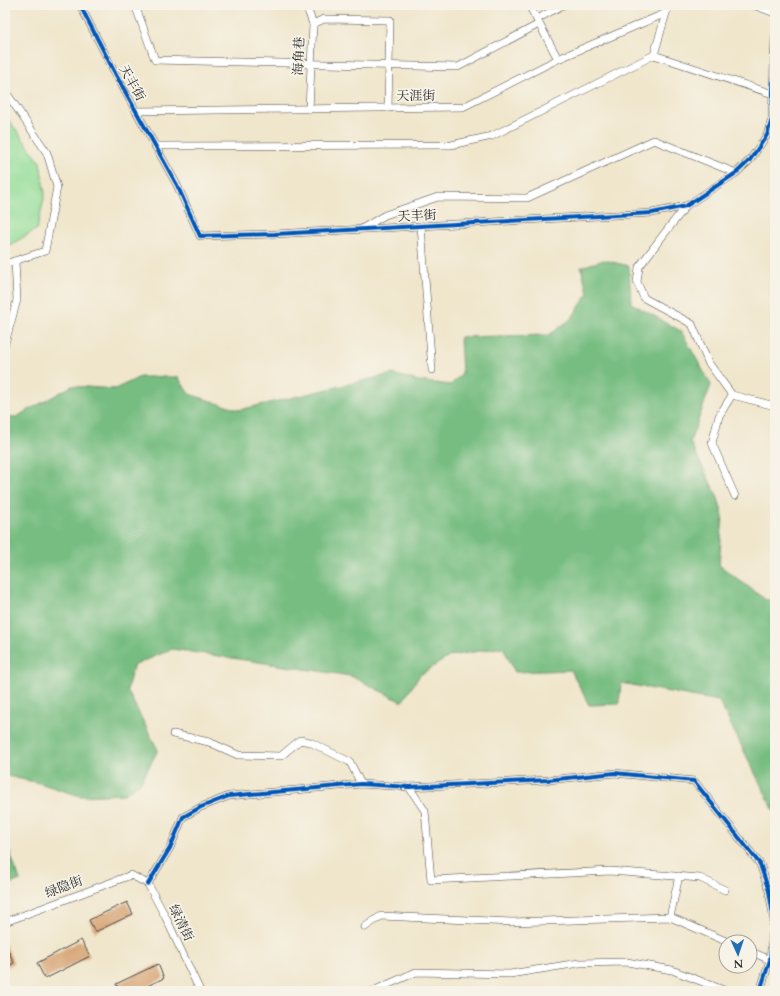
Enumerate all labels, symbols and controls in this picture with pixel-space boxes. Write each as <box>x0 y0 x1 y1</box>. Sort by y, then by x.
street label: 海角巷 <box>289 36 309 76</box>
street label: 天丰街 <box>115 62 149 104</box>
street label: 天涯街 <box>396 87 436 105</box>
street label: 天丰街 <box>397 206 437 226</box>
street label: 绿隐街 <box>43 872 85 902</box>
street label: 绿清街 <box>164 902 198 944</box>
north arrow <box>718 934 758 974</box>
text: N <box>733 956 744 971</box>

